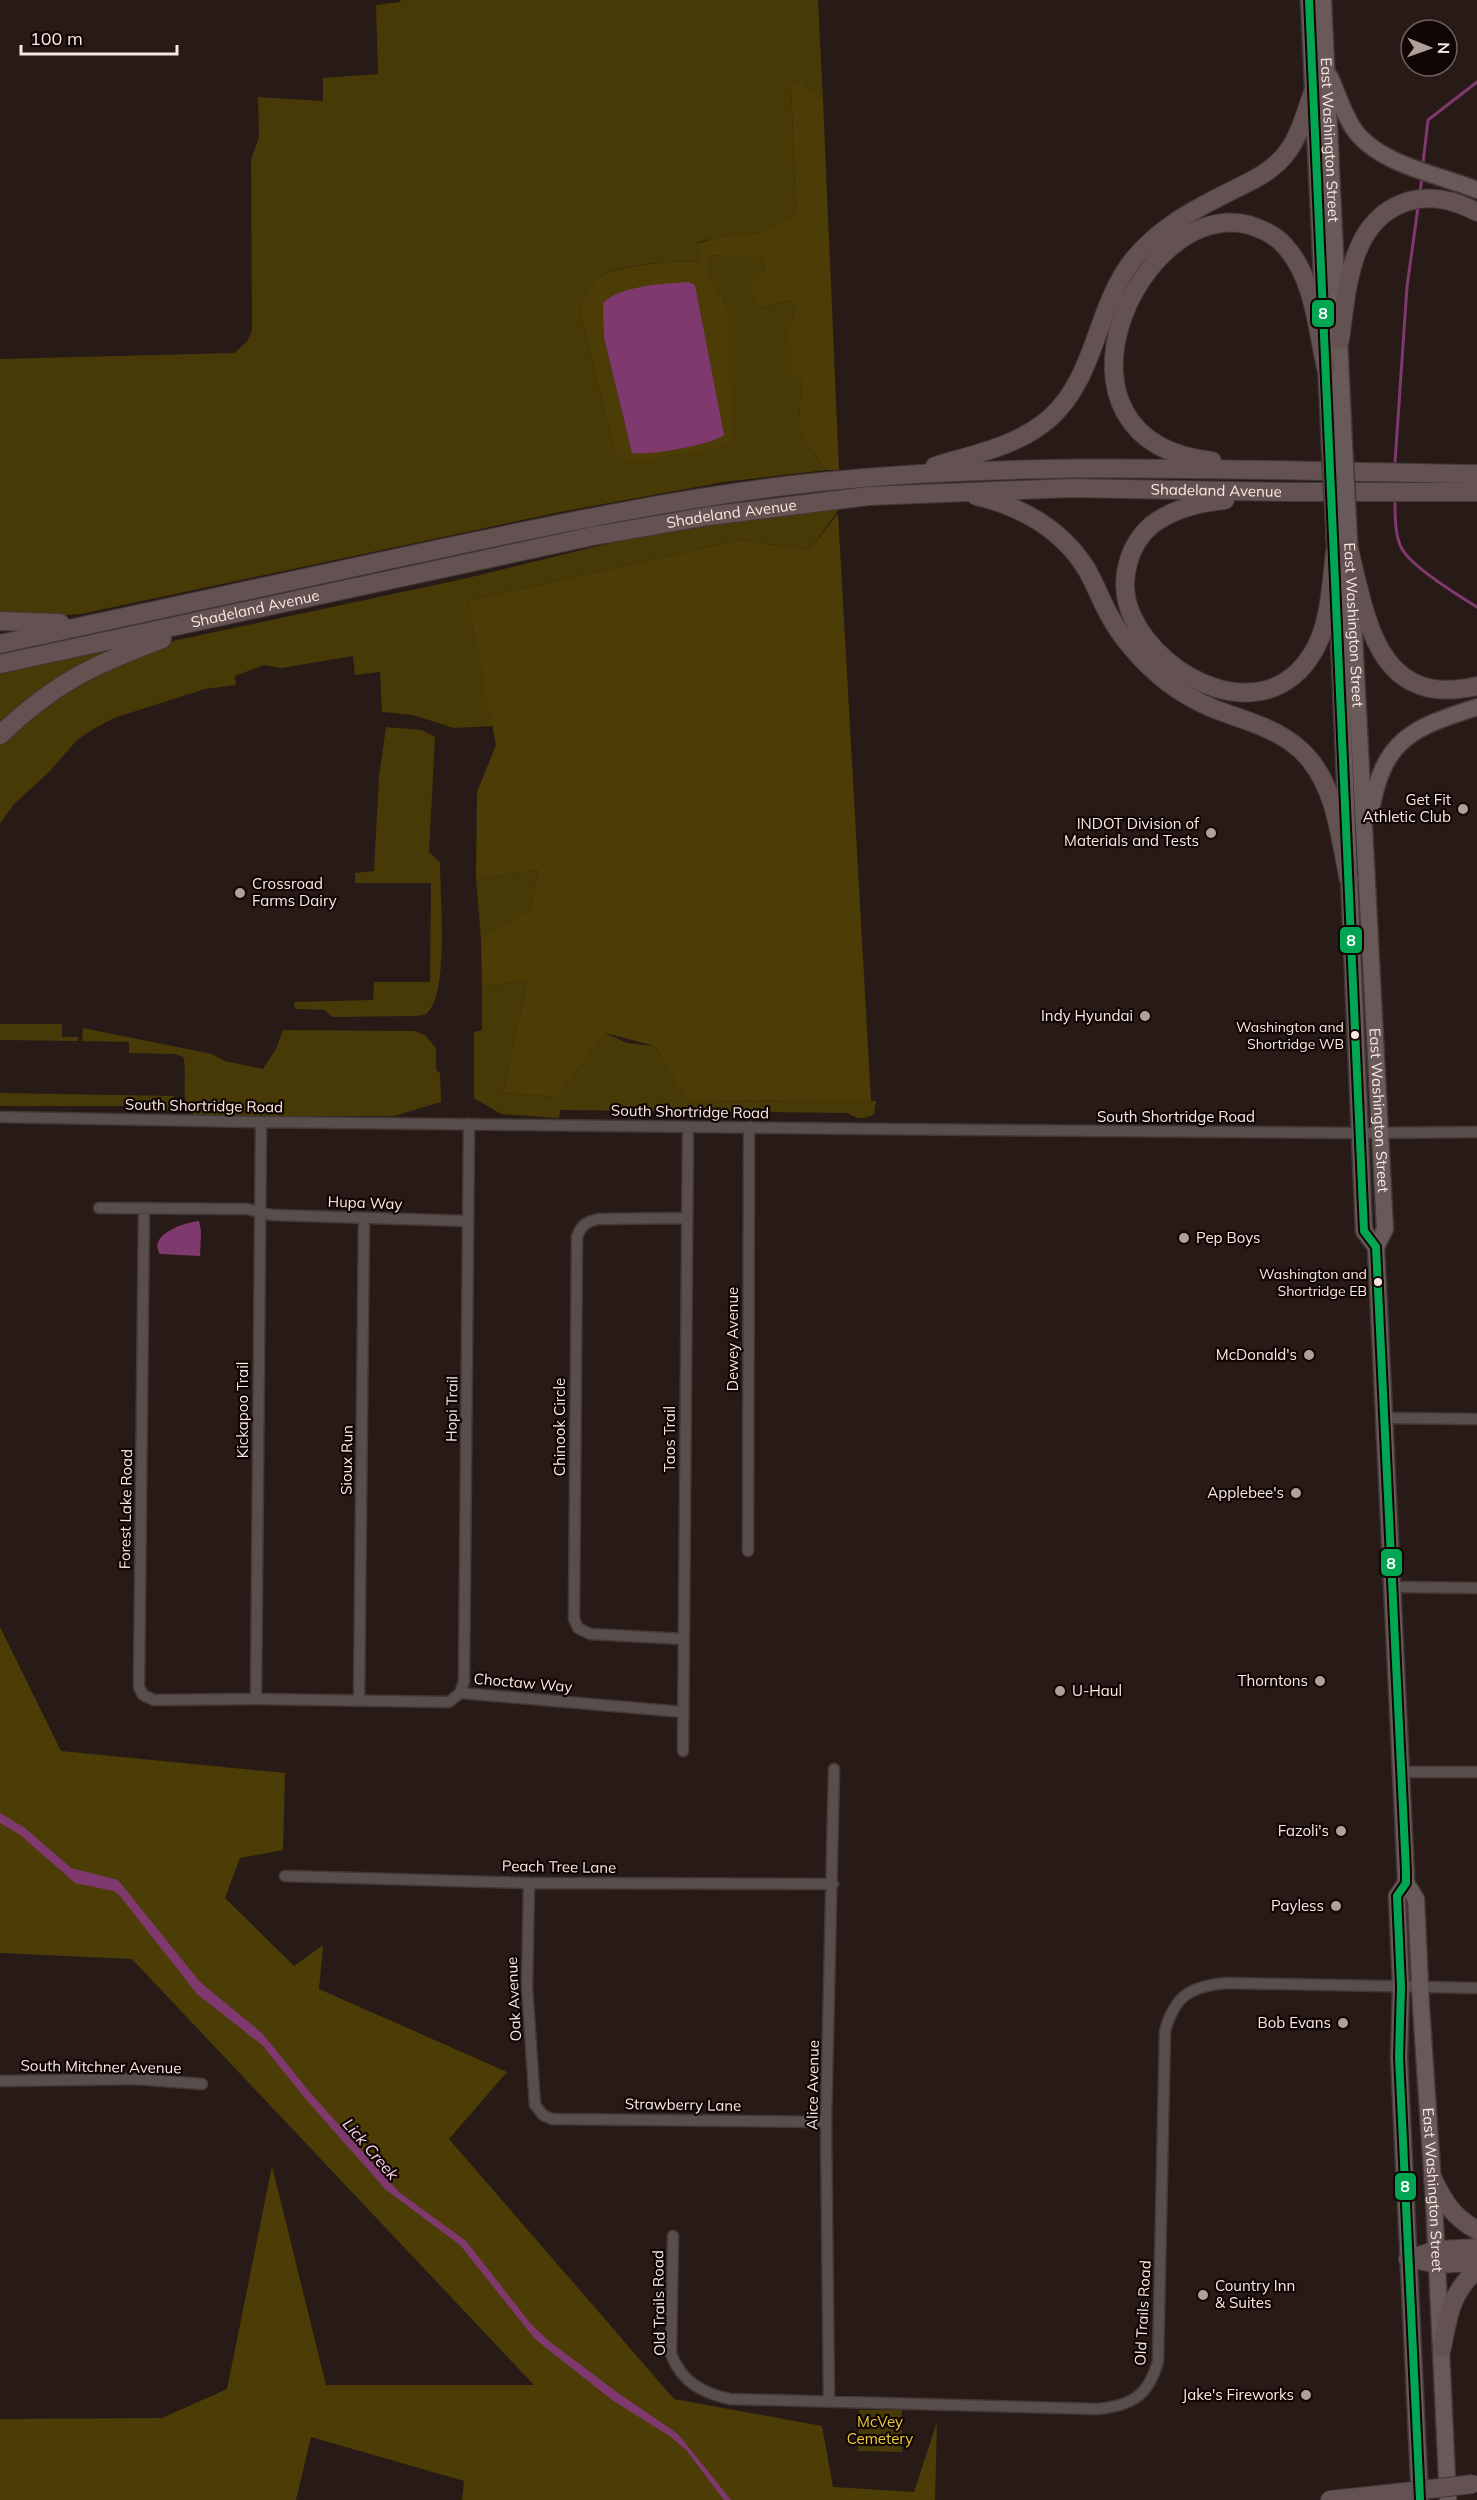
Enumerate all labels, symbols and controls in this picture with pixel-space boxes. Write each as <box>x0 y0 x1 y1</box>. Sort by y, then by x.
scale bar <box>21 18 177 56</box>
north arrow <box>1399 18 1459 78</box>
text: 100 m <box>30 27 83 50</box>
text: N <box>1434 42 1454 54</box>
street label: East Washington Street <box>1317 57 1343 223</box>
line badge: 8 <box>1311 299 1335 328</box>
text: 8 <box>1318 303 1328 323</box>
street label: Shadeland Avenue <box>1151 479 1282 501</box>
street label: Shadeland Avenue <box>665 495 798 532</box>
street label: East Washington Street <box>1340 542 1368 708</box>
street label: Shadeland Avenue <box>189 585 321 632</box>
place label: Get Fit Athletic Club <box>1363 790 1451 826</box>
marker: Get Fit Athletic Club <box>1456 802 1470 816</box>
place label: INDOT Division of Materials and Tests <box>1064 814 1200 850</box>
marker: INDOT Division of Materials and Tests <box>1204 826 1218 840</box>
place label: Crossroad Farms Dairy <box>252 874 337 910</box>
marker: Crossroad Farms Dairy <box>233 886 247 900</box>
line badge: 8 <box>1339 926 1363 954</box>
text: 8 <box>1346 930 1356 950</box>
place label: Indy Hyundai <box>1041 1006 1133 1025</box>
marker: Indy Hyundai <box>1138 1009 1152 1023</box>
place label: Washington and Shortridge WB <box>1236 1018 1344 1053</box>
street label: East Washington Street <box>1366 1027 1393 1193</box>
marker: Washington and Shortridge WB <box>1349 1029 1361 1041</box>
street label: South Shortridge Road <box>125 1095 283 1116</box>
street label: South Shortridge Road <box>611 1101 769 1122</box>
street label: South Shortridge Road <box>1097 1107 1255 1126</box>
street label: Hupa Way <box>327 1192 403 1213</box>
place label: Pep Boys <box>1196 1228 1260 1247</box>
marker: Pep Boys <box>1177 1231 1191 1245</box>
place label: Washington and Shortridge EB <box>1259 1265 1367 1300</box>
marker: Washington and Shortridge EB <box>1372 1276 1384 1288</box>
street label: Dewey Avenue <box>723 1287 742 1391</box>
place label: McDonald's <box>1216 1345 1297 1364</box>
marker: McDonald's <box>1302 1348 1316 1362</box>
street label: Kickapoo Trail <box>233 1362 252 1458</box>
street label: Hopi Trail <box>441 1376 462 1442</box>
street label: Chinook Circle <box>550 1378 569 1476</box>
street label: Taos Trail <box>660 1406 679 1472</box>
street label: Sioux Run <box>336 1425 357 1495</box>
street label: Forest Lake Road <box>115 1449 136 1569</box>
place label: Applebee's <box>1207 1483 1284 1502</box>
marker: Applebee's <box>1289 1486 1303 1500</box>
line badge: 8 <box>1380 1548 1403 1577</box>
text: 8 <box>1386 1553 1396 1573</box>
street label: Choctaw Way <box>473 1669 573 1696</box>
place label: Thorntons <box>1237 1671 1308 1690</box>
marker: Thorntons <box>1313 1674 1327 1688</box>
place label: U-Haul <box>1072 1681 1122 1700</box>
marker: U-Haul <box>1053 1684 1067 1698</box>
place label: Fazoli's <box>1278 1821 1329 1840</box>
marker: Fazoli's <box>1334 1824 1348 1838</box>
street label: Peach Tree Lane <box>502 1856 616 1877</box>
place label: Payless <box>1271 1896 1324 1915</box>
marker: Payless <box>1329 1899 1343 1913</box>
street label: Oak Avenue <box>502 1956 525 2042</box>
place label: Bob Evans <box>1258 2013 1331 2032</box>
marker: Bob Evans <box>1336 2016 1350 2030</box>
street label: Alice Avenue <box>802 2040 823 2130</box>
street label: South Mitchner Avenue <box>20 2056 182 2077</box>
street label: Strawberry Lane <box>625 2094 741 2115</box>
street label: East Washington Street <box>1419 2107 1447 2273</box>
water label: Lick Creek <box>339 2114 404 2184</box>
line badge: 8 <box>1394 2172 1417 2201</box>
text: 8 <box>1400 2176 1410 2196</box>
street label: Old Trails Road <box>648 2250 669 2356</box>
street label: Old Trails Road <box>1130 2260 1155 2366</box>
place label: Country Inn & Suites <box>1215 2276 1295 2312</box>
marker: Country Inn & Suites <box>1196 2288 1210 2302</box>
place label: Jake's Fireworks <box>1182 2385 1294 2404</box>
marker: Jake's Fireworks <box>1299 2388 1313 2402</box>
park label: McVey Cemetery <box>847 2412 913 2448</box>

